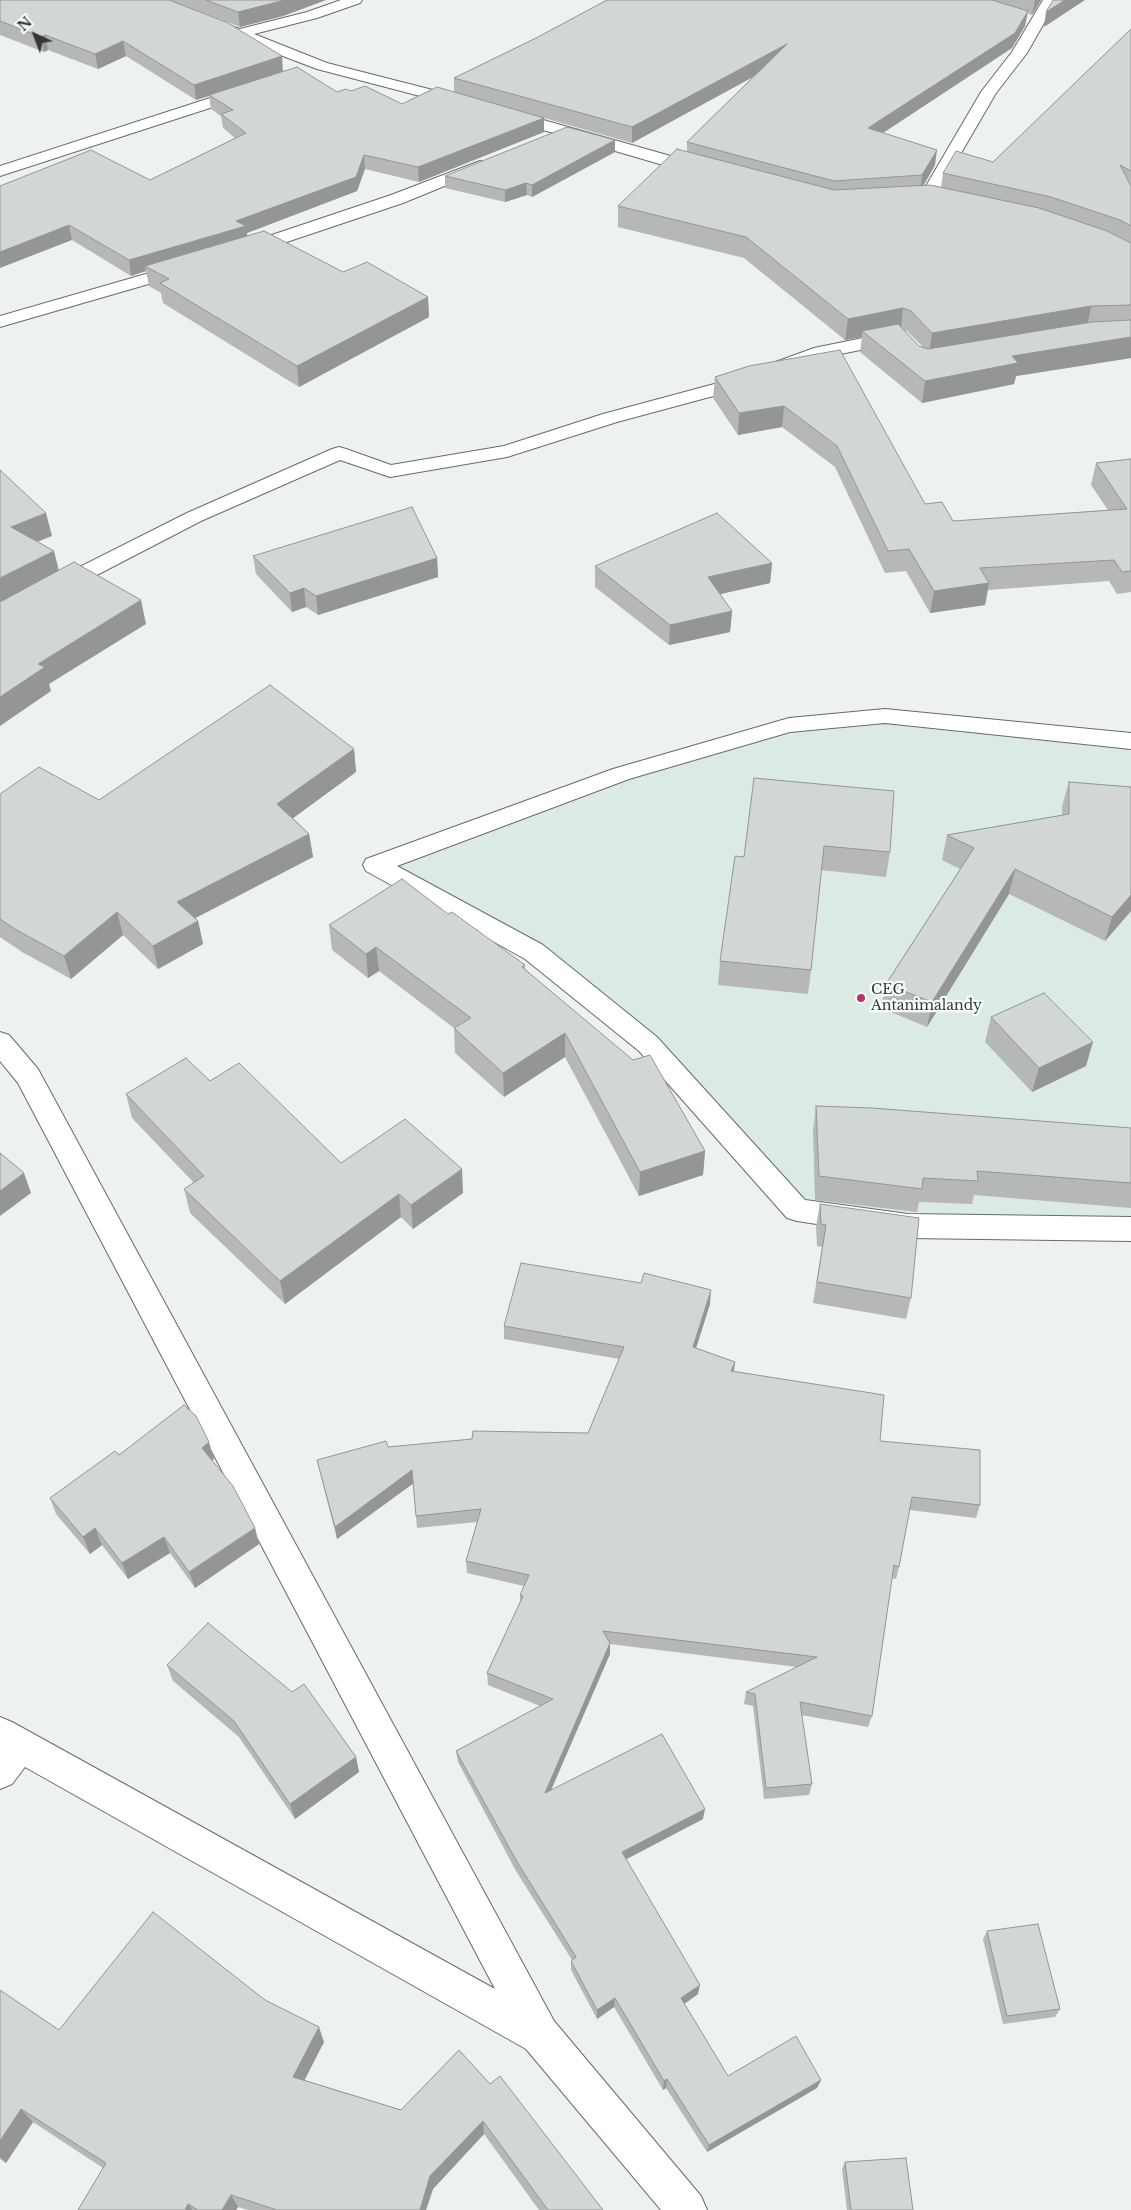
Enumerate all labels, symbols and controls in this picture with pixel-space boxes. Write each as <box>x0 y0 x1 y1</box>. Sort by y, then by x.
north arrow <box>10 10 60 60</box>
text: N <box>14 13 36 35</box>
place label: CEG Antanimalandy <box>871 982 982 1014</box>
marker: CEG Antanimalandy <box>855 992 867 1004</box>

